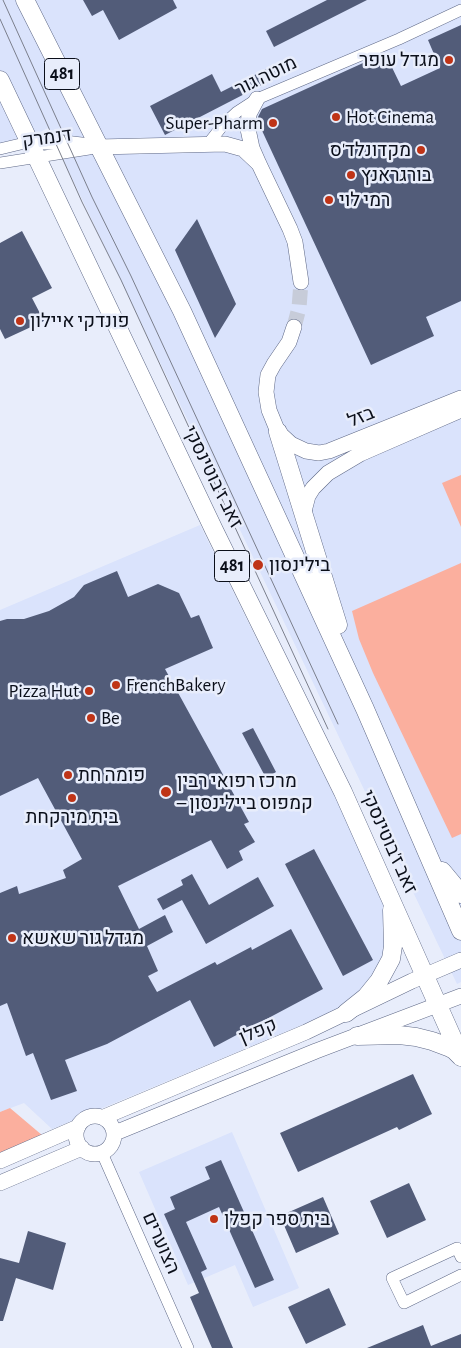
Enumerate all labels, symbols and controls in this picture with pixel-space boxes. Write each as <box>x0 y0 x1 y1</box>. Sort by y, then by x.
place label: מגדל עופר <box>359 49 439 71</box>
street label: מוטה גור <box>231 51 301 101</box>
marker: מגדל עופר <box>443 54 455 66</box>
road number: 481 <box>44 59 80 90</box>
place label: Hot Cinema <box>346 106 434 128</box>
marker: Hot Cinema <box>330 111 342 123</box>
place label: Super-Pharm <box>165 112 263 134</box>
marker: Super-Pharm <box>267 117 279 129</box>
street label: דנמרק <box>21 123 73 153</box>
place label: מקדונלד'ס <box>330 139 411 161</box>
marker: מקדונלד'ס <box>415 144 427 156</box>
place label: בורגראנץ <box>361 164 432 186</box>
marker: בורגראנץ <box>345 169 357 181</box>
place label: רמי לוי <box>339 189 390 211</box>
marker: רמי לוי <box>323 194 335 206</box>
place label: פונדקי איילון <box>30 310 129 332</box>
marker: פונדקי איילון <box>14 315 26 327</box>
street label: בזל <box>344 401 378 433</box>
street label: זאב ז'בוטינסקי <box>178 422 248 532</box>
road number: 481 <box>214 550 250 582</box>
place label: בילינסון <box>269 554 330 576</box>
marker: בילינסון <box>251 558 265 572</box>
place label: FrenchBakery <box>126 674 226 696</box>
marker: FrenchBakery <box>110 679 122 691</box>
place label: Pizza Hut <box>8 680 79 702</box>
marker: Pizza Hut <box>83 685 95 697</box>
place label: Be <box>101 707 120 729</box>
marker: Be <box>85 712 97 724</box>
place label: פומה חת <box>78 764 145 786</box>
marker: פומה חת <box>62 769 74 781</box>
place label: מרכז רפואי רבין – קמפוס ביילינסון <box>177 770 313 814</box>
marker: מרכז רפואי רבין – קמפוס ביילינסון <box>159 785 173 799</box>
street label: זאב ז'בוטינסקי <box>356 786 422 898</box>
marker: בית מירקחת <box>66 792 78 804</box>
place label: בית מירקחת <box>25 806 119 828</box>
place label: מגדל גור שאשא <box>22 927 144 949</box>
marker: מגדל גור שאשא <box>6 932 18 944</box>
street label: קפלן <box>236 1013 280 1049</box>
place label: בית ספר קפלן <box>224 1208 330 1230</box>
street label: הצוערים <box>137 1209 185 1277</box>
marker: בית ספר קפלן <box>208 1213 220 1225</box>

